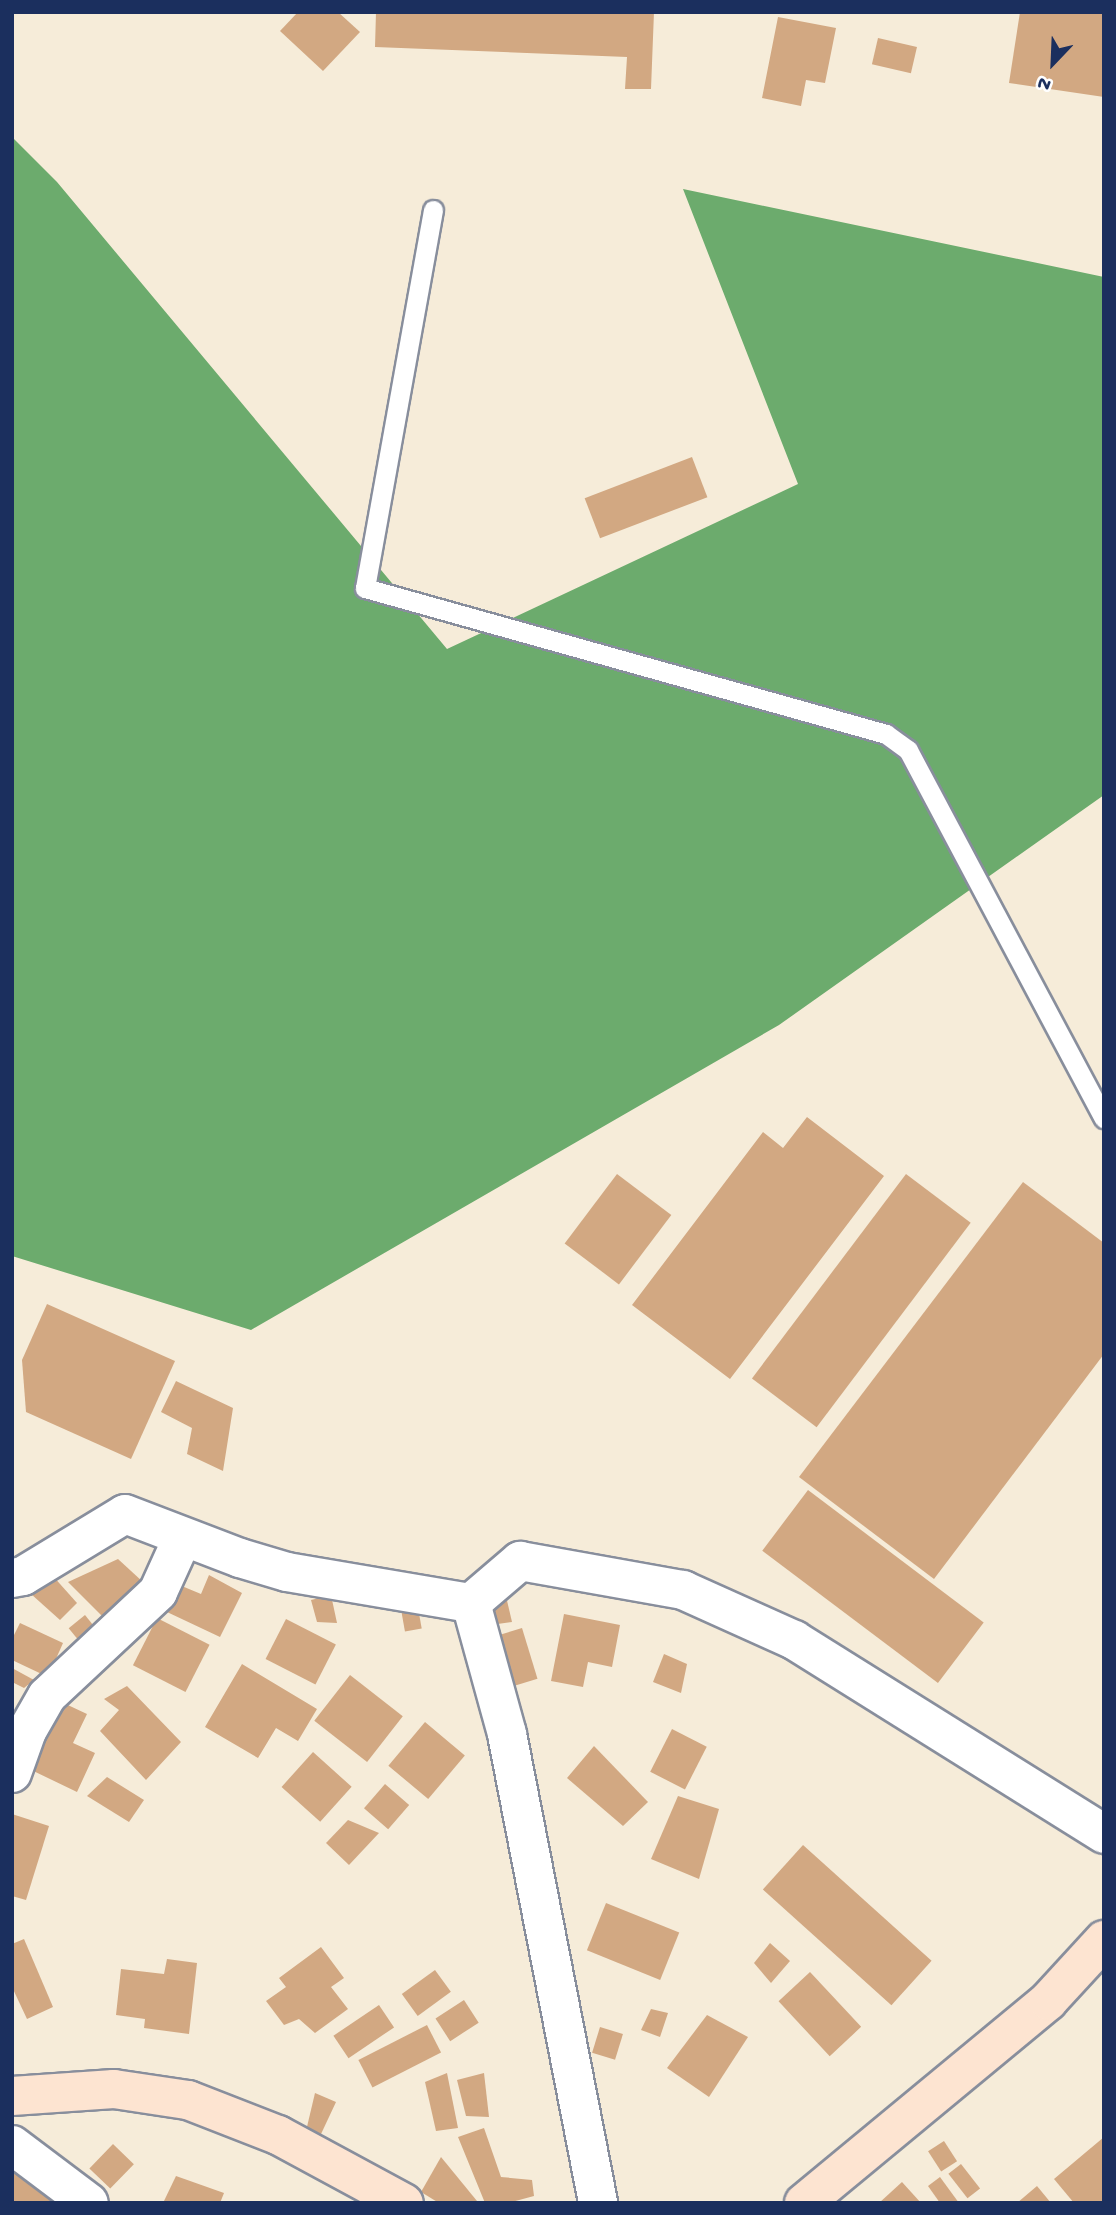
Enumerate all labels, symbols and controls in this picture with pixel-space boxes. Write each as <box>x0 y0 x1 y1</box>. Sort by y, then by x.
north arrow <box>1018 28 1088 98</box>
text: N <box>1034 70 1055 96</box>

